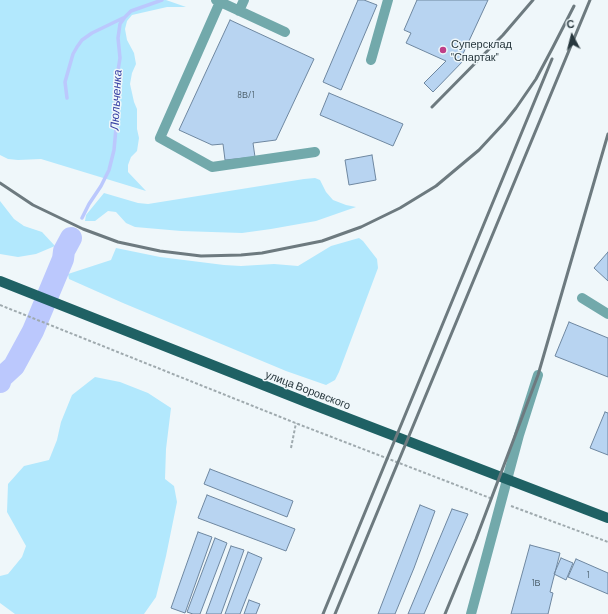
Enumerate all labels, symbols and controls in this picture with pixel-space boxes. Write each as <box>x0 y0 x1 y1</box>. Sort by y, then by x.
north arrow <box>552 16 592 56</box>
text: С <box>566 17 575 31</box>
place label: Суперсклад "Спартак" <box>451 37 512 63</box>
marker: Суперсклад "Спартак" <box>438 45 448 55</box>
water label: Люльченка <box>107 69 125 131</box>
house number: 8В/1 <box>237 90 255 100</box>
street label: улица Воровского <box>263 368 353 412</box>
house number: 1 <box>586 570 590 580</box>
house number: 1В <box>531 578 541 588</box>

